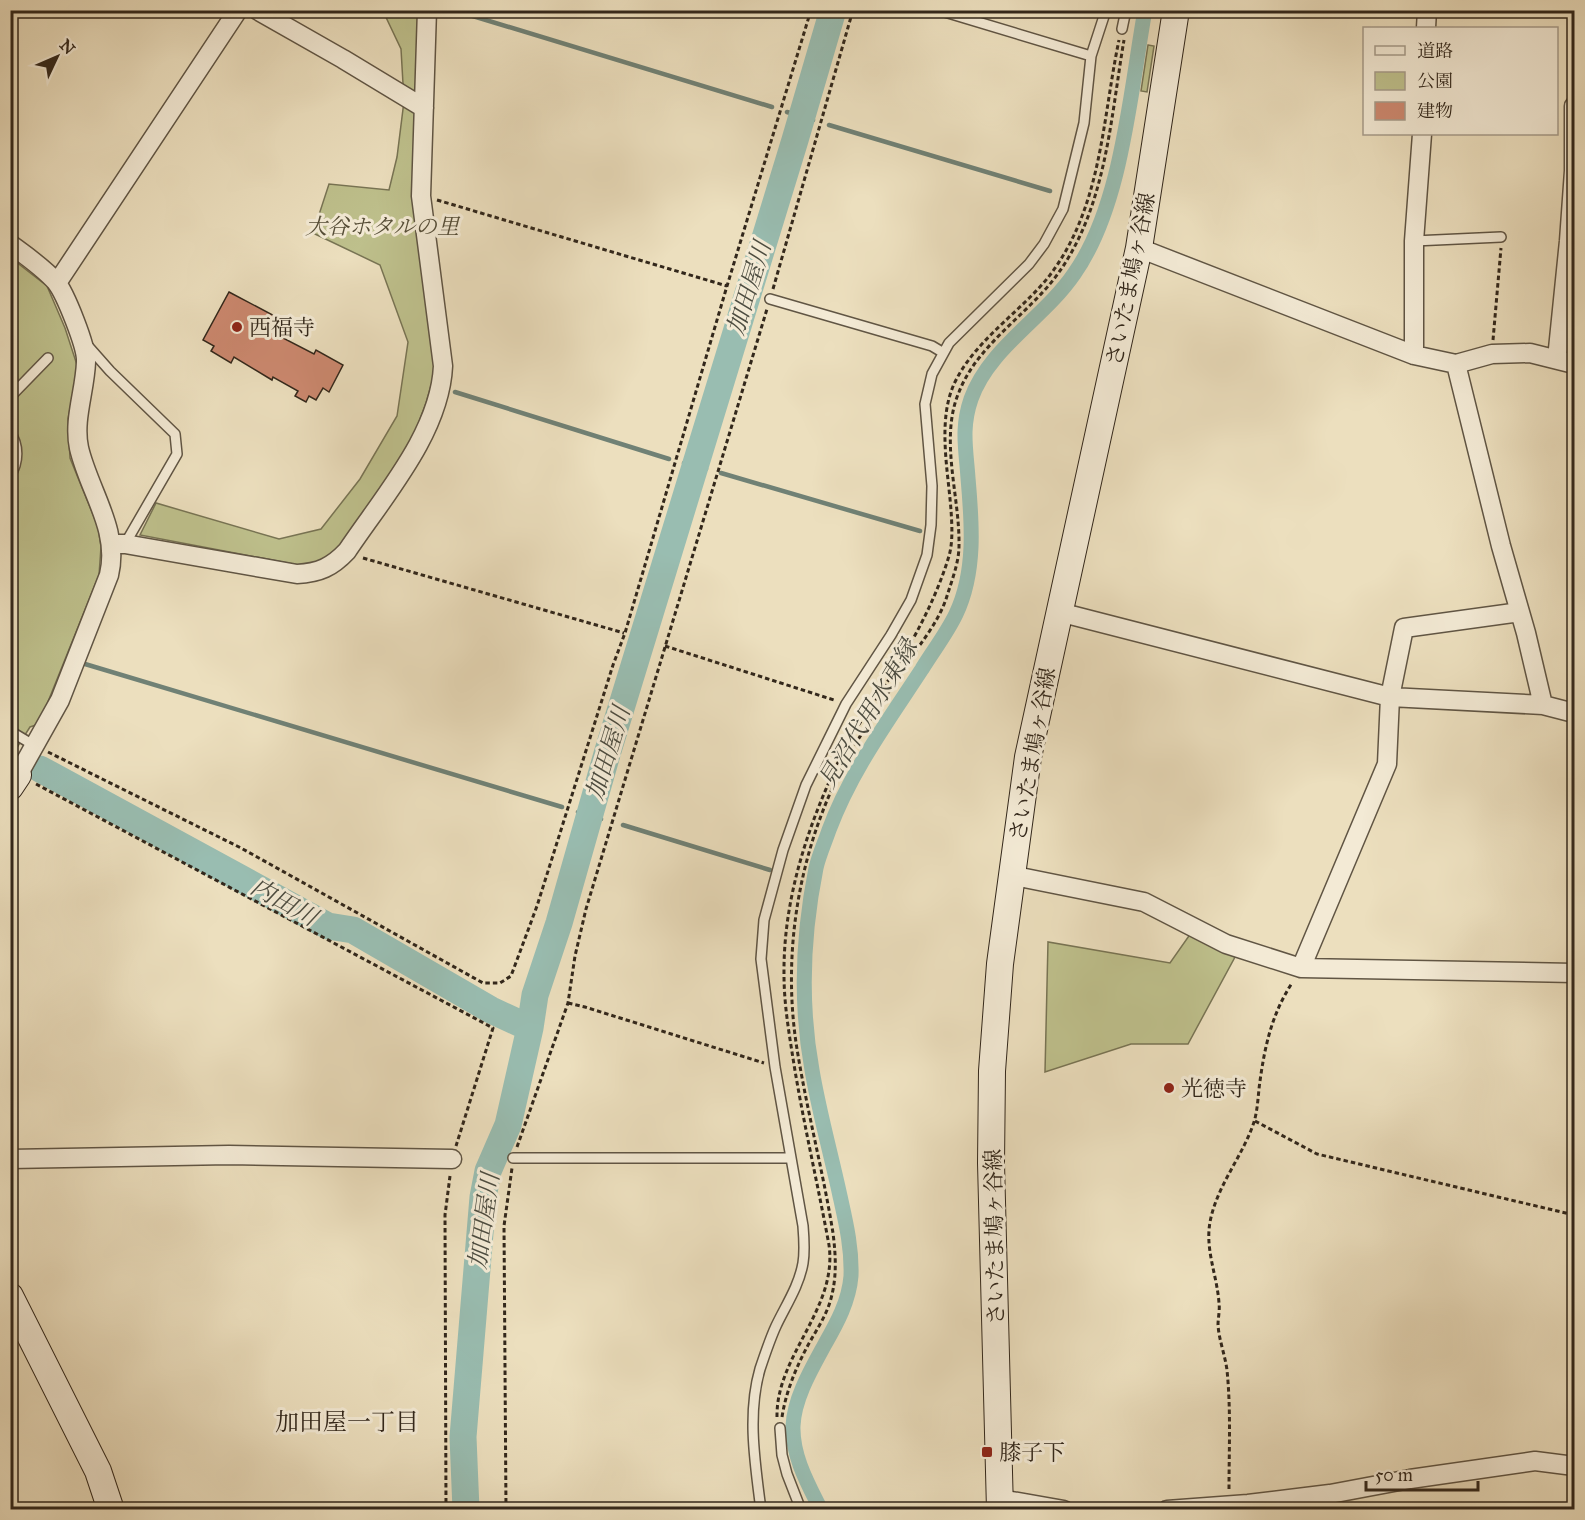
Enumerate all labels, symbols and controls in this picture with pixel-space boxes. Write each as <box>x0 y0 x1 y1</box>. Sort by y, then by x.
north arrow <box>27 27 87 87</box>
legend <box>1363 27 1558 135</box>
text: N <box>56 35 79 59</box>
text: 道路 <box>1417 40 1453 62</box>
text: 公園 <box>1417 70 1453 92</box>
text: 建物 <box>1417 100 1453 122</box>
street label: さいたま鳩ヶ谷線 <box>1100 190 1161 368</box>
park label: 大谷ホタルの里 <box>305 213 461 240</box>
water label: 加田屋川 <box>721 235 778 338</box>
place label: 西福寺 <box>249 314 315 341</box>
marker: 西福寺 <box>230 320 244 334</box>
water label: 見沼代用水東縁 <box>812 632 926 794</box>
street label: さいたま鳩ヶ谷線 <box>1004 665 1061 843</box>
water label: 加田屋川 <box>580 700 637 803</box>
water label: 内田川 <box>245 871 325 934</box>
place label: 光徳寺 <box>1181 1075 1247 1102</box>
marker: 光徳寺 <box>1162 1081 1176 1095</box>
street label: さいたま鳩ヶ谷線 <box>979 1149 1010 1325</box>
water label: 加田屋川 <box>462 1168 506 1271</box>
district label: 加田屋一丁目 <box>275 1407 419 1437</box>
place label: 膝子下 <box>999 1439 1065 1466</box>
marker: 膝子下 <box>980 1445 994 1459</box>
scale bar <box>1366 1454 1478 1492</box>
text: 50 m <box>1375 1464 1413 1486</box>

